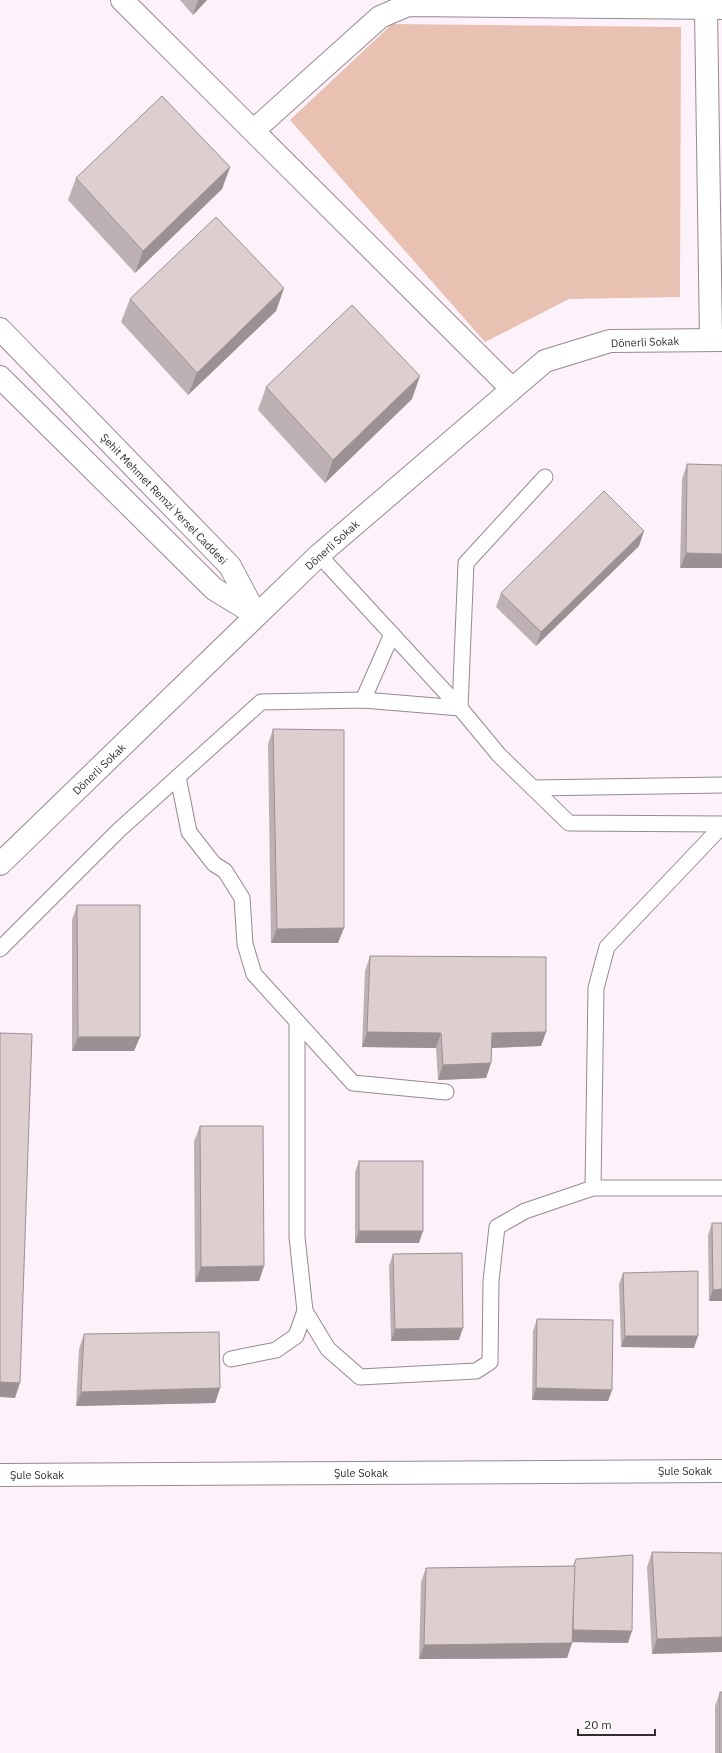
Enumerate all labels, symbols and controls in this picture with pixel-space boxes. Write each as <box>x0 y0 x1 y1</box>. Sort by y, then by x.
street label: Dönerli Sokak <box>611 334 680 350</box>
street label: Şehit Mehmet Remzi Yersel Caddesi <box>98 431 230 567</box>
street label: Dönerli Sokak <box>302 517 362 573</box>
street label: Dönerli Sokak <box>70 740 129 798</box>
street label: Şule Sokak <box>658 1464 712 1478</box>
street label: Şule Sokak <box>334 1466 388 1480</box>
street label: Şule Sokak <box>10 1468 64 1482</box>
scale bar <box>578 1711 655 1737</box>
text: 20 m <box>584 1717 612 1732</box>

